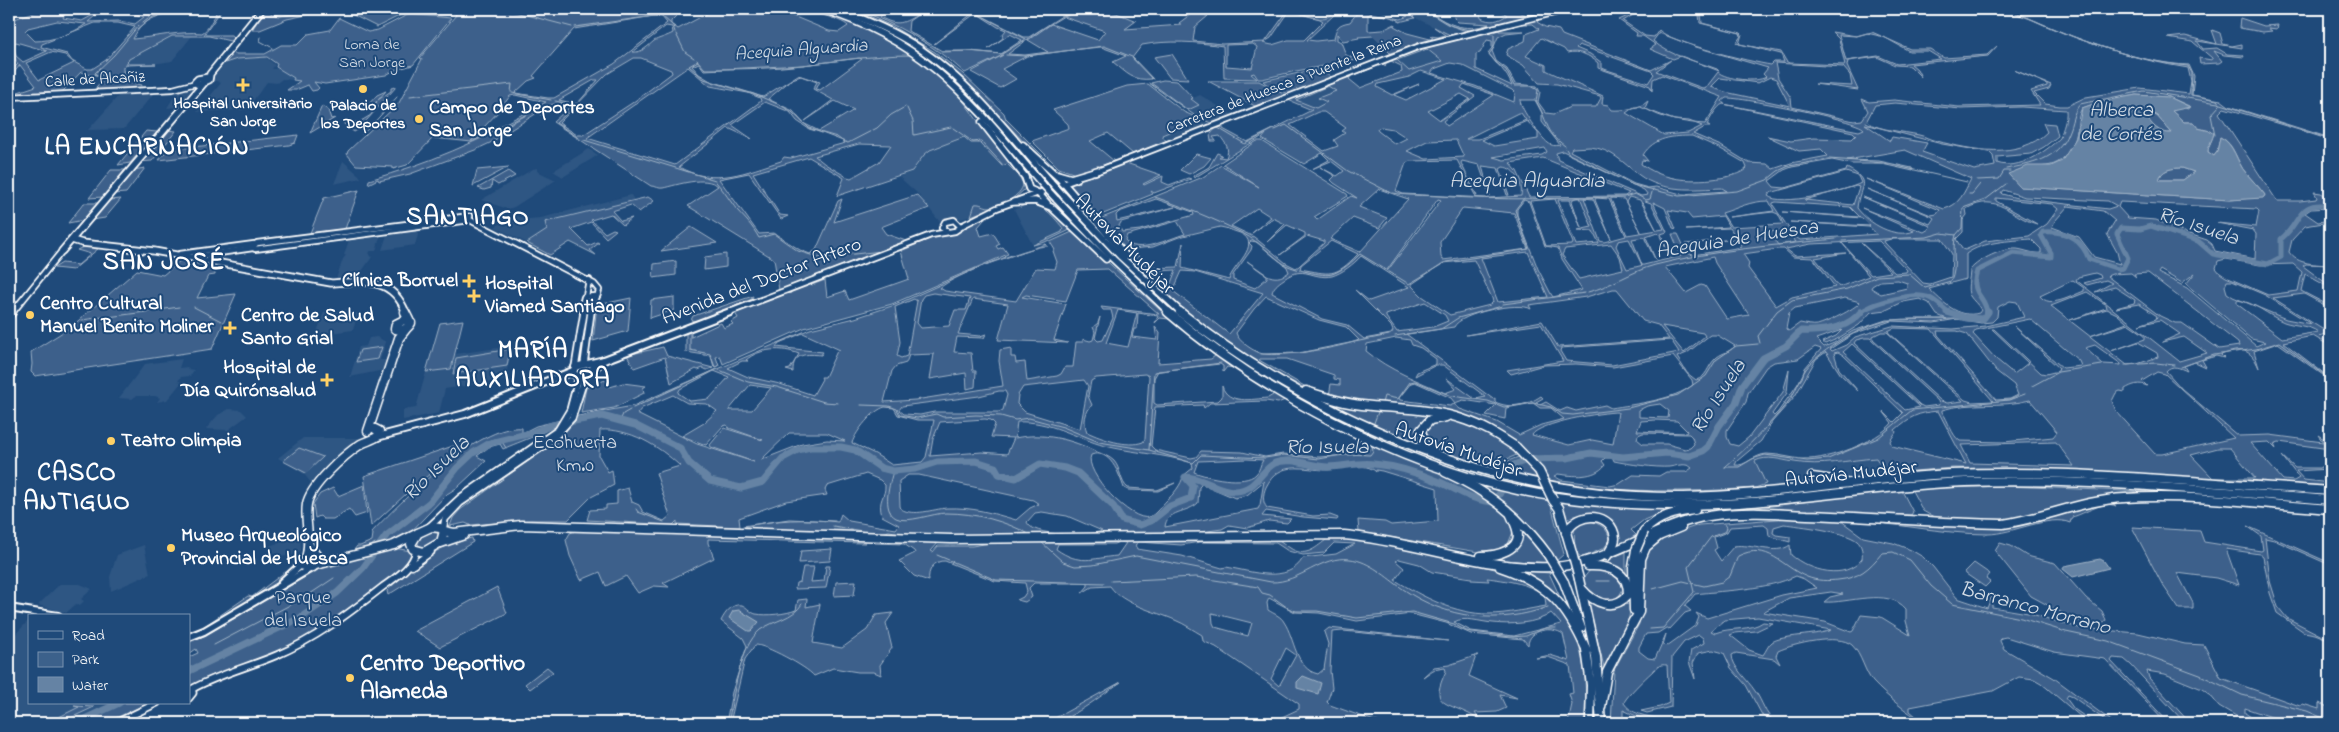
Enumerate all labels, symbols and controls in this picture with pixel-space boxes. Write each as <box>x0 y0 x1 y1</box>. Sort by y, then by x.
street label: Carretera de Huesca a Puente la Reina <box>1163 29 1405 141</box>
park label: Loma de San Jorge <box>339 33 406 75</box>
water label: Acequia Alguardia <box>734 33 869 69</box>
street label: Calle de Alcañiz <box>44 65 146 95</box>
marker: Hospital Universitario San Jorge <box>236 78 250 92</box>
marker: Palacio de los Deportes <box>357 83 369 95</box>
place label: Hospital Universitario San Jorge <box>174 92 312 135</box>
place label: Palacio de los Deportes <box>321 94 405 136</box>
place label: Campo de Deportes San Jorge <box>429 94 595 147</box>
water label: Alberca de Cortés <box>2080 96 2163 150</box>
marker: Campo de Deportes San Jorge <box>413 113 425 125</box>
district label: LA ENCARNACIÓN <box>44 130 250 166</box>
water label: Acequia Alguardia <box>1449 167 1605 198</box>
street label: Autovía Mudéjar <box>1067 188 1182 303</box>
district label: SANTIAGO <box>406 200 530 236</box>
water label: Río Isuela <box>2154 200 2243 254</box>
water label: Acequia de Huesca <box>1654 212 1821 268</box>
street label: Avenida del Doctor Artero <box>658 231 866 333</box>
district label: SAN JOSÉ <box>103 245 225 281</box>
place label: Clínica Borruel <box>342 267 458 296</box>
place label: Hospital Viamed Santiago <box>484 270 625 323</box>
marker: Clínica Borruel <box>462 274 476 288</box>
marker: Hospital Viamed Santiago <box>467 289 481 303</box>
place label: Centro Cultural Manuel Benito Moliner <box>40 290 214 342</box>
place label: Centro de Salud Santo Grial <box>241 302 375 354</box>
marker: Centro Cultural Manuel Benito Moliner <box>24 309 36 321</box>
marker: Centro de Salud Santo Grial <box>223 321 237 335</box>
district label: MARÍA AUXILIADORA <box>455 333 611 398</box>
water label: Río Isuela <box>1684 353 1755 440</box>
place label: Hospital de Día Quirónsalud <box>180 354 317 406</box>
marker: Hospital de Día Quirónsalud <box>320 373 334 387</box>
street label: Autovía Mudéjar <box>1391 416 1526 487</box>
place label: Teatro Olimpia <box>121 427 242 456</box>
water label: Río Isuela <box>397 429 478 509</box>
park label: Ecohuerta Km.0 <box>533 429 617 481</box>
water label: Río Isuela <box>1285 433 1369 463</box>
marker: Teatro Olimpia <box>105 435 117 447</box>
street label: Autovía Mudéjar <box>1784 454 1919 496</box>
district label: CASCO ANTIGUO <box>23 456 131 521</box>
place label: Museo Arqueológico Provincial de Huesca <box>181 522 348 574</box>
marker: Museo Arqueológico Provincial de Huesca <box>165 542 177 554</box>
water label: Barranco Morrano <box>1956 574 2115 644</box>
park label: Parque del Isuela <box>264 584 342 636</box>
legend <box>28 614 190 704</box>
text: Road <box>72 625 105 647</box>
place label: Centro Deportivo Alameda <box>360 647 525 710</box>
text: Park <box>72 649 100 671</box>
marker: Centro Deportivo Alameda <box>344 672 356 684</box>
text: Water <box>72 675 108 697</box>

